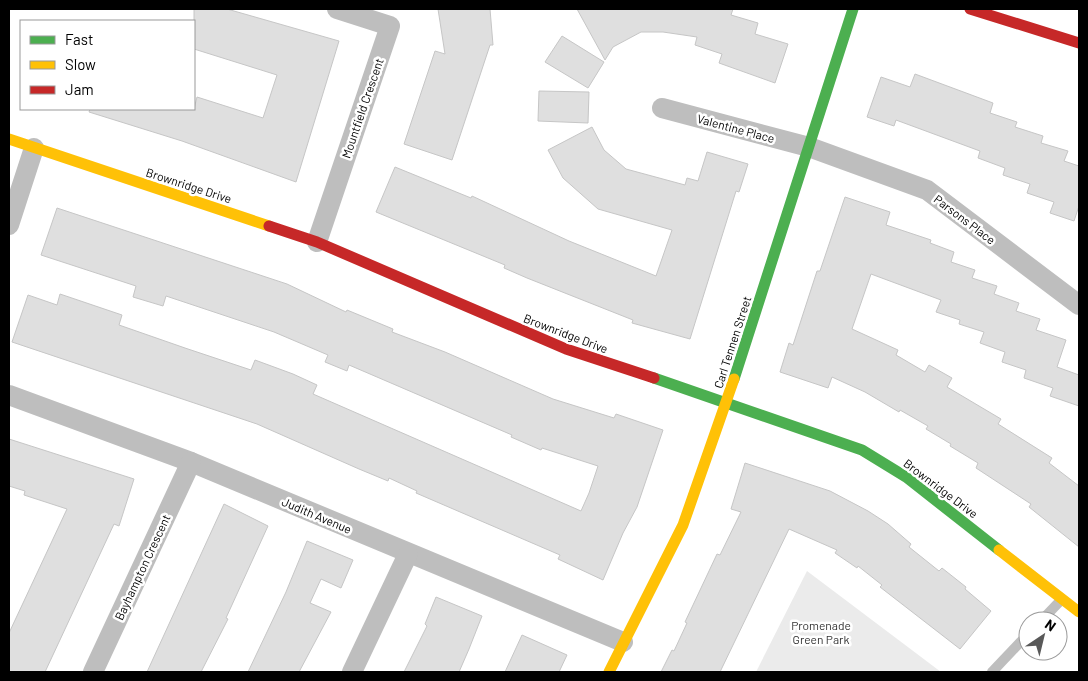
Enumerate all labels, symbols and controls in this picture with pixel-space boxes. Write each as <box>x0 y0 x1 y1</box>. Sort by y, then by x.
legend <box>20 20 195 110</box>
text: Fast <box>65 30 93 48</box>
text: Slow <box>65 55 96 73</box>
street label: Mountfield Crescent <box>338 56 386 160</box>
text: Jam <box>65 80 94 98</box>
street label: Valentine Place <box>696 111 776 145</box>
street label: Brownridge Drive <box>144 165 234 205</box>
street label: Parsons Place <box>932 191 998 247</box>
street label: Carl Tennen Street <box>710 294 754 390</box>
street label: Brownridge Drive <box>522 310 610 356</box>
street label: Brownridge Drive <box>901 456 981 520</box>
street label: Judith Avenue <box>280 494 354 536</box>
street label: Bayhampton Crescent <box>111 512 173 622</box>
north arrow <box>1018 611 1068 661</box>
text: N <box>1042 615 1059 635</box>
park label: Promenade Green Park <box>791 618 851 646</box>

